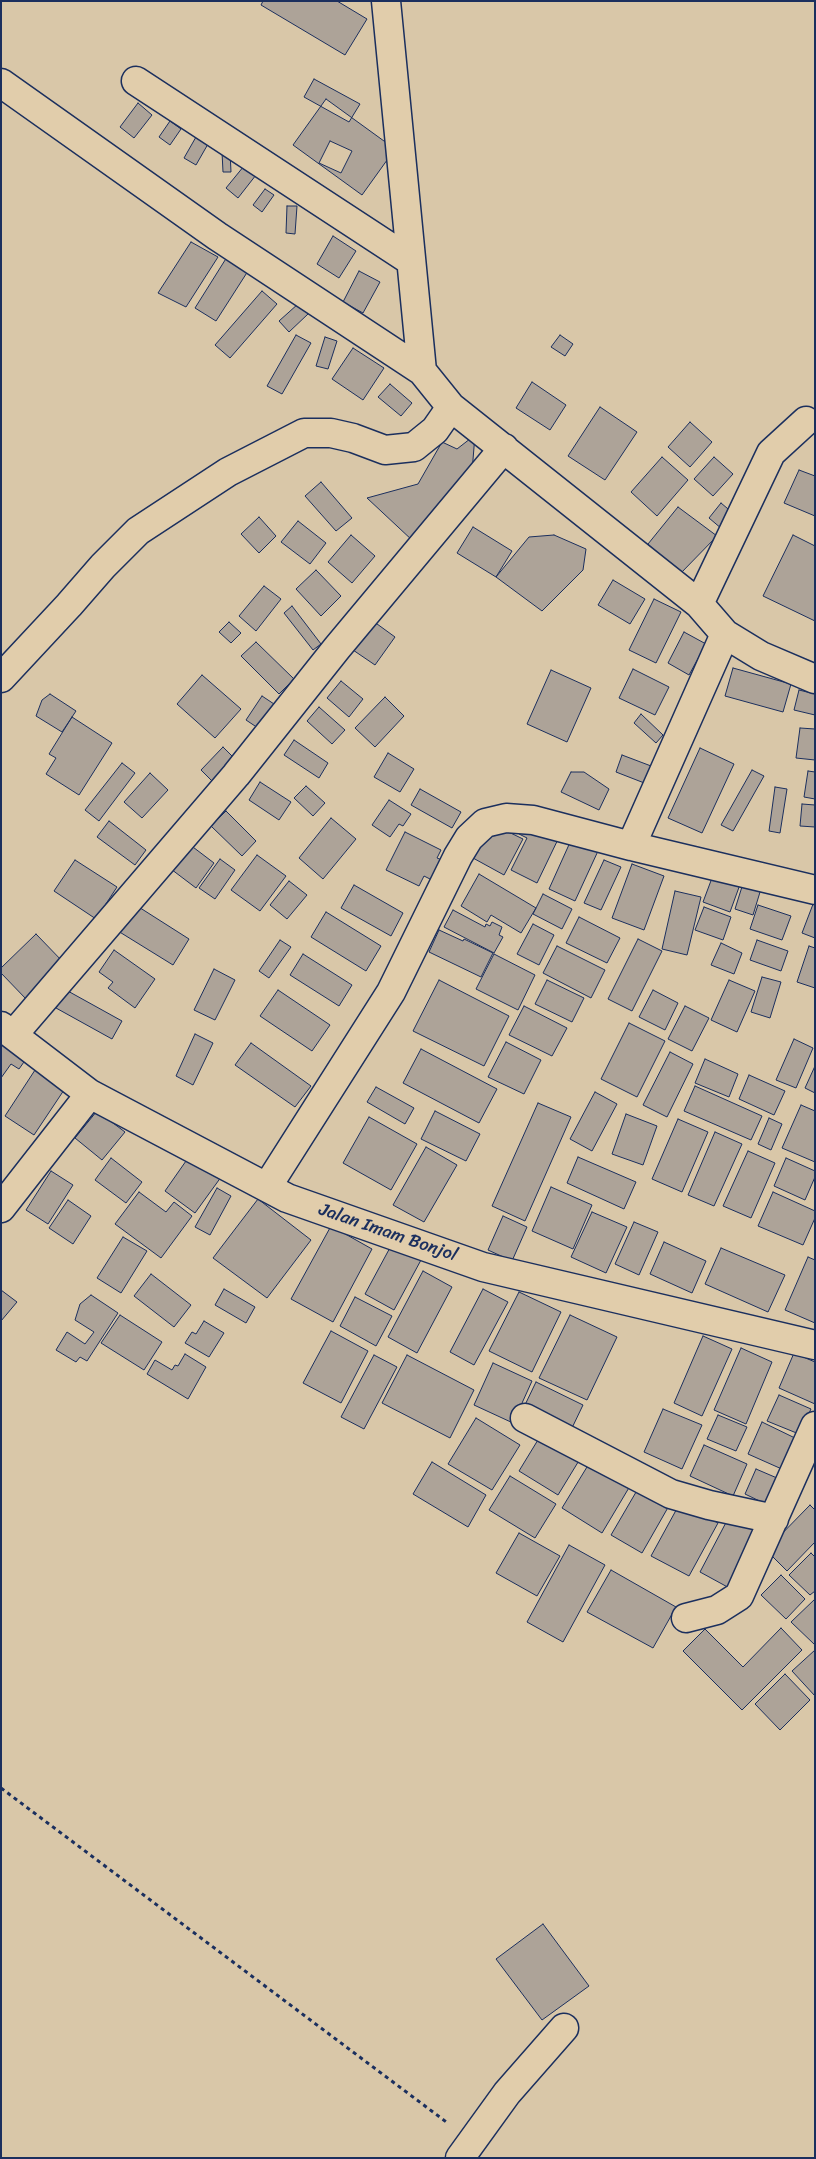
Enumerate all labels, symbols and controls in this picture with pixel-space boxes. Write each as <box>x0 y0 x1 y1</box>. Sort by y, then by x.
street label: Jalan Imam Bonjol <box>316 1199 460 1267</box>

